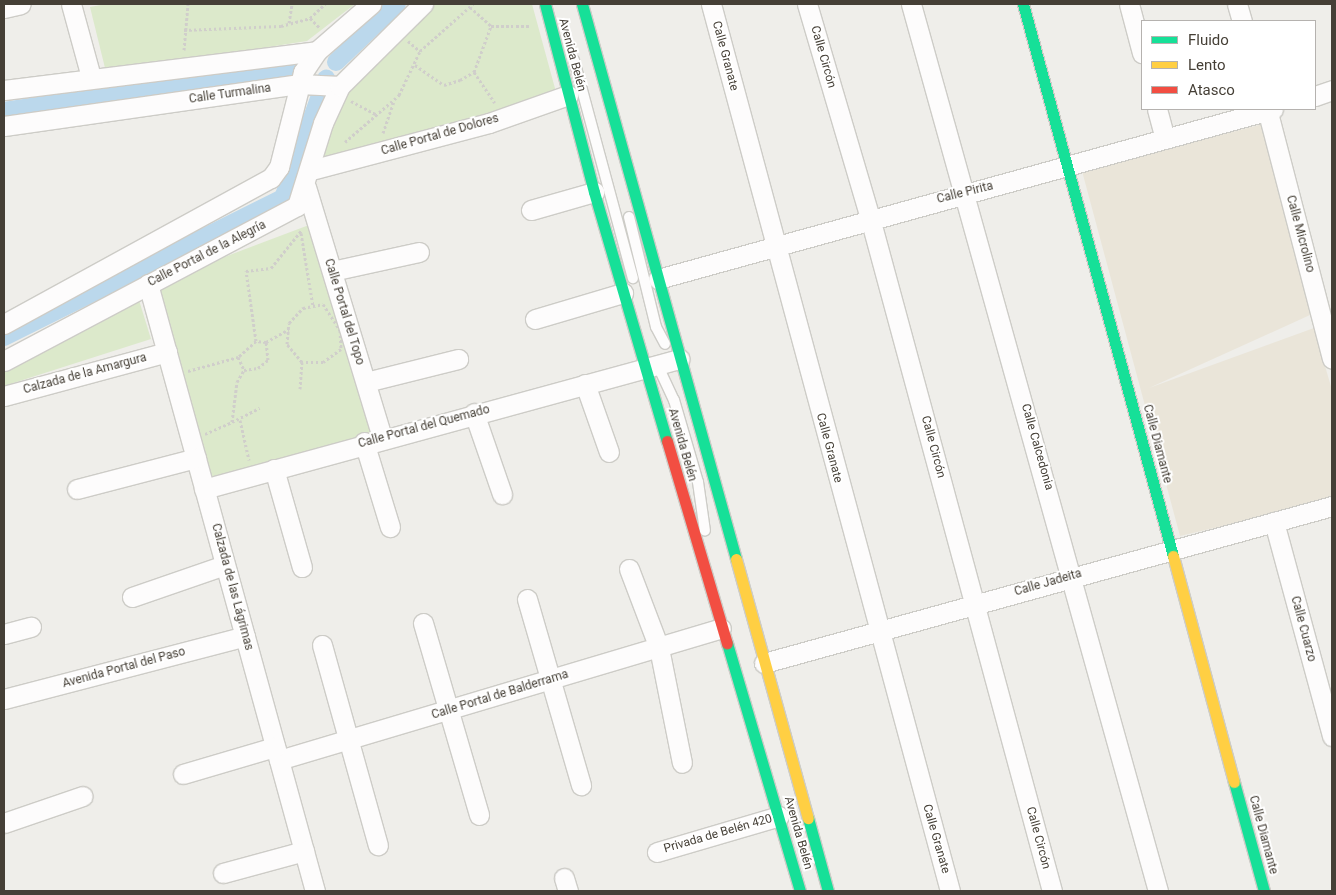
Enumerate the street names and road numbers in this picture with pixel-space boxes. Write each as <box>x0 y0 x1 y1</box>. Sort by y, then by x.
street label: Avenida Belén <box>555 17 589 93</box>
street label: Calle Granate <box>709 20 741 92</box>
street label: Calle Circón <box>807 24 839 90</box>
street label: Calle Turmalina <box>188 81 272 107</box>
street label: Calle Portal de Dolores <box>380 111 500 159</box>
street label: Calle Pirita <box>935 179 995 207</box>
street label: Calle Microlino <box>1283 194 1317 274</box>
street label: Calle Portal de la Alegría <box>146 218 268 290</box>
street label: Calle Portal del Topo <box>321 257 367 367</box>
street label: Calzada de la Amargura <box>22 351 148 397</box>
street label: Calle Calcedonia <box>1018 402 1056 492</box>
street label: Calle Portal del Quemado <box>357 403 491 451</box>
street label: Calle Diamante <box>1140 403 1174 485</box>
street label: Avenida Belén <box>665 407 699 483</box>
street label: Calle Granate <box>813 412 845 484</box>
street label: Calle Circón <box>918 414 948 480</box>
street label: Calzada de las Lágrimas <box>208 522 256 652</box>
street label: Calle Jadeita <box>1013 567 1083 599</box>
street label: Calle Cuarzo <box>1287 595 1319 663</box>
street label: Avenida Portal del Paso <box>61 645 187 691</box>
street label: Calle Portal de Balderrama <box>430 667 570 723</box>
street label: Calle Diamante <box>1246 794 1280 876</box>
street label: Avenida Belén <box>781 795 815 871</box>
street label: Calle Granate <box>919 803 953 875</box>
street label: Calle Circón <box>1023 805 1053 871</box>
street label: Privada de Belén 420 <box>662 812 774 856</box>

